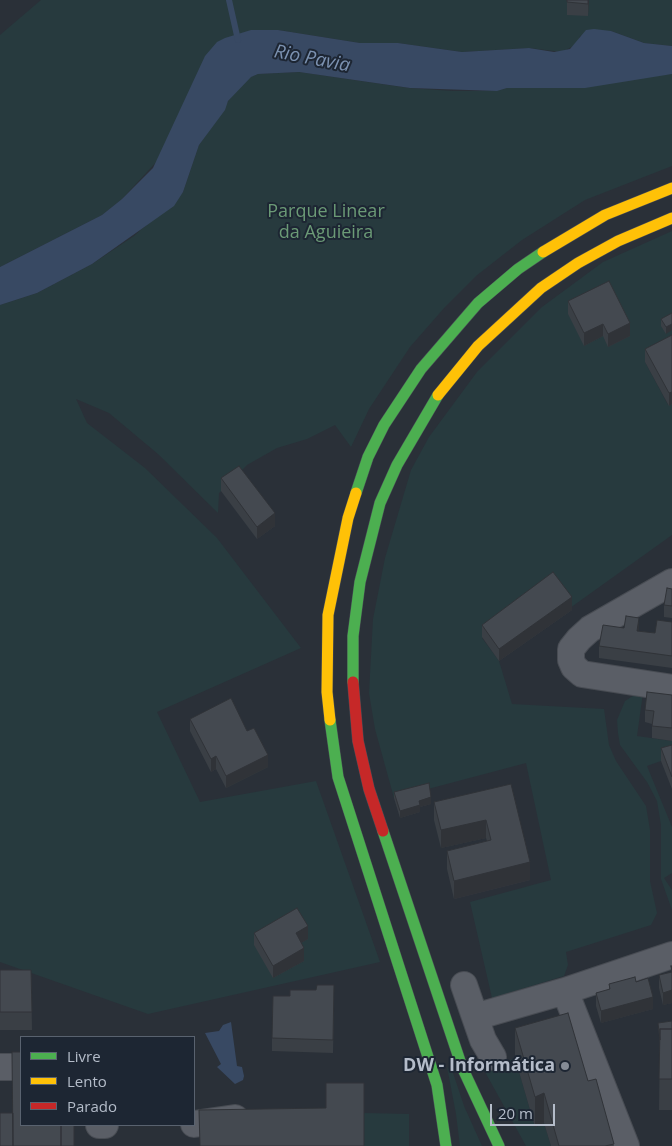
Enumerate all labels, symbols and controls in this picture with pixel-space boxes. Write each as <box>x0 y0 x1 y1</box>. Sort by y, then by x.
water label: Rio Pavia <box>272 40 352 78</box>
park label: Parque Linear da Aguieira <box>267 201 385 243</box>
legend <box>20 1036 195 1126</box>
text: Livre <box>67 1046 101 1066</box>
place label: DW - Informática <box>403 1055 555 1077</box>
marker: DW - Informática <box>559 1060 571 1072</box>
text: Lento <box>67 1071 107 1091</box>
scale bar <box>492 1094 557 1126</box>
text: Parado <box>67 1096 117 1116</box>
text: 20 m <box>498 1103 533 1123</box>

